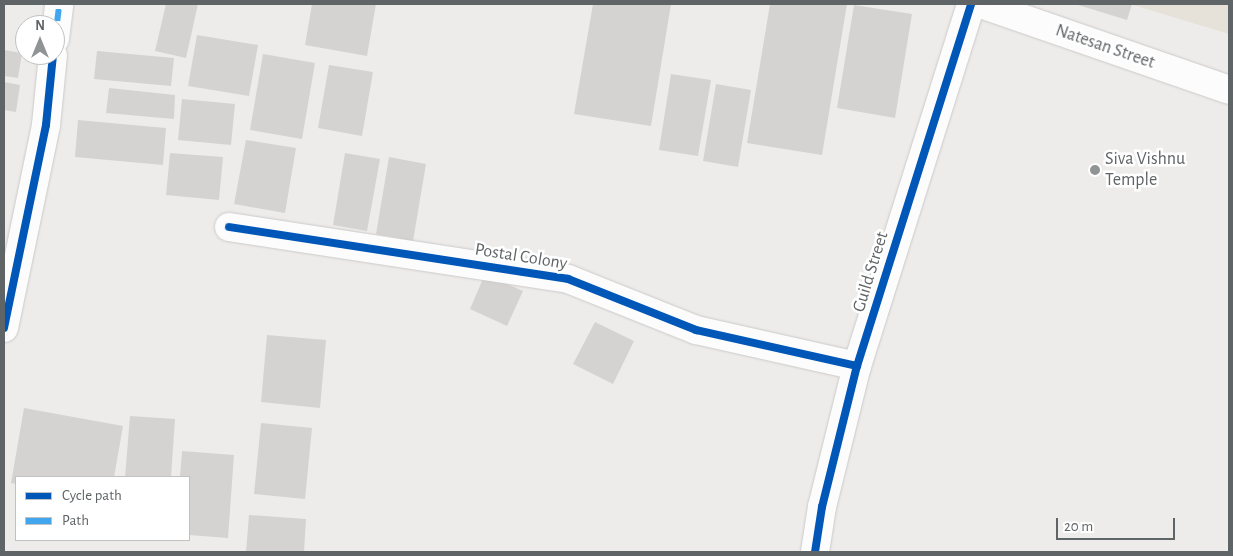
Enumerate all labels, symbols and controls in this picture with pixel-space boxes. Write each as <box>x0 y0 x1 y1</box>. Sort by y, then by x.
north arrow <box>15 15 65 65</box>
text: N <box>35 19 45 33</box>
street label: Natesan Street <box>1053 20 1157 74</box>
place label: Siva Vishnu Temple <box>1105 149 1185 192</box>
marker: Siva Vishnu Temple <box>1089 164 1101 176</box>
street label: Guild Street <box>849 229 893 315</box>
street label: Postal Colony <box>473 239 569 275</box>
legend <box>15 476 190 541</box>
text: Cycle path <box>62 488 122 503</box>
scale bar <box>1058 508 1177 540</box>
text: Path <box>62 513 89 528</box>
text: 20 m <box>1064 519 1093 534</box>

